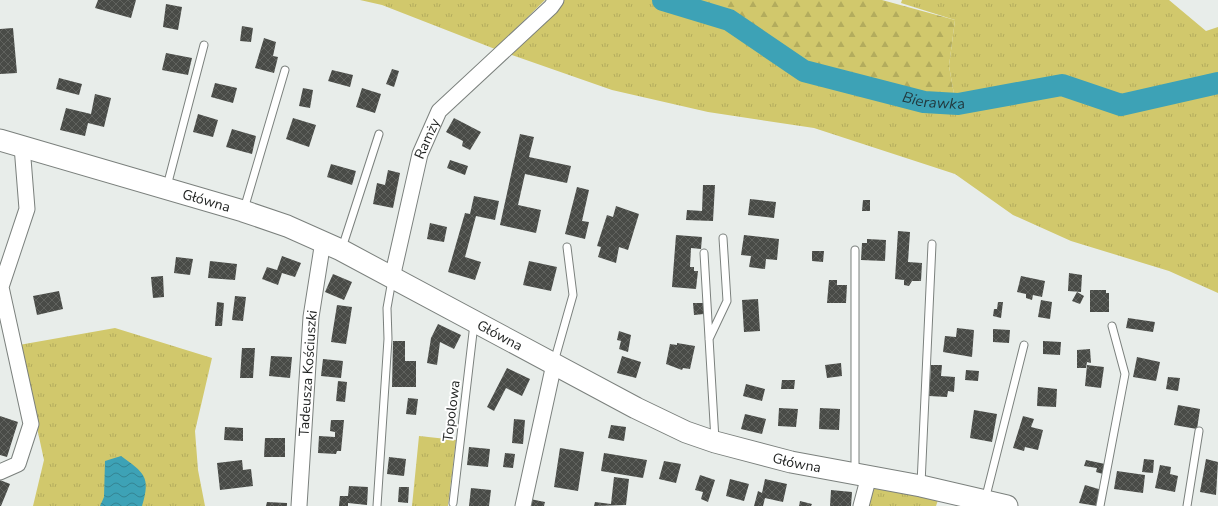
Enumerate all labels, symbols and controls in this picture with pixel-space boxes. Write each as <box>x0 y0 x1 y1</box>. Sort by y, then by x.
water label: Bierawka <box>900 87 966 114</box>
street label: Ramży <box>410 115 445 162</box>
street label: Główna <box>180 185 232 217</box>
street label: Tadeusza Kościuszki <box>294 309 322 437</box>
street label: Główna <box>474 316 526 356</box>
street label: Topolowa <box>438 379 465 443</box>
street label: Główna <box>770 449 823 477</box>

